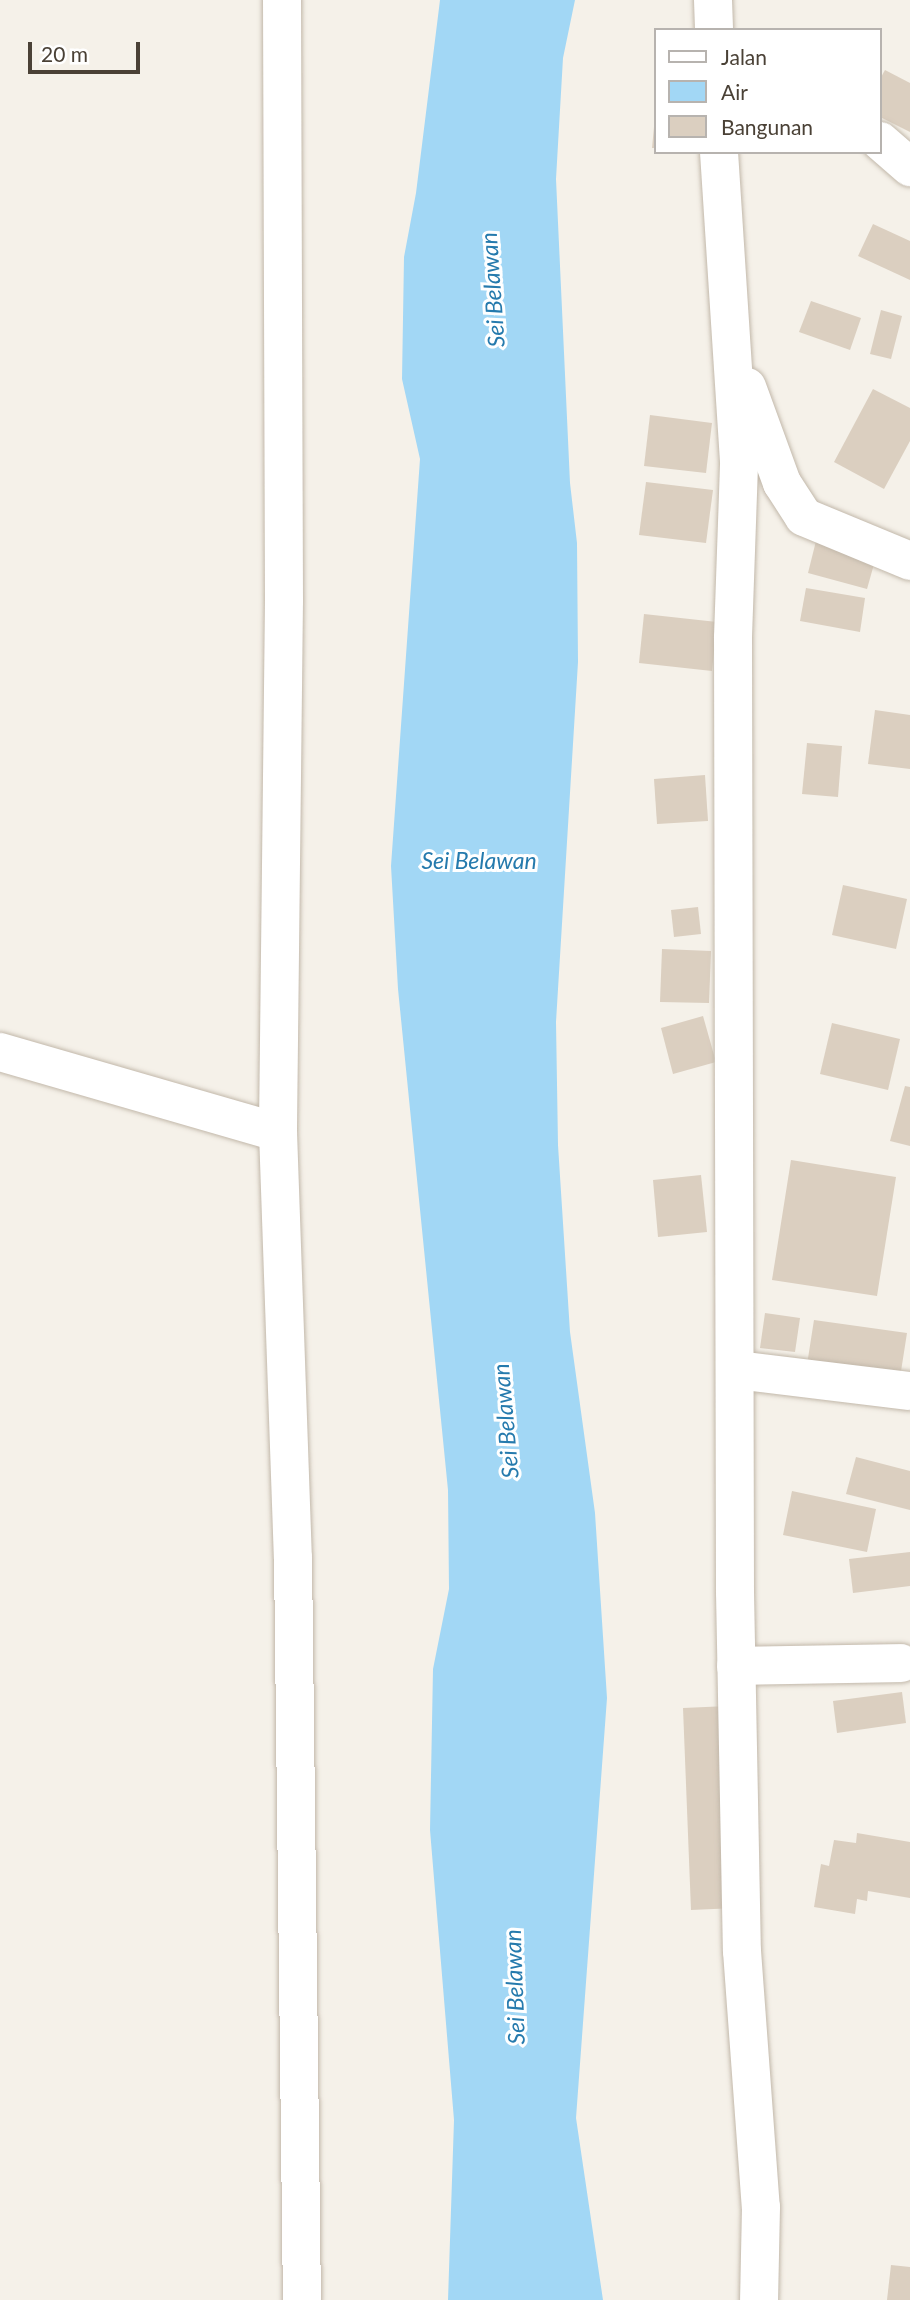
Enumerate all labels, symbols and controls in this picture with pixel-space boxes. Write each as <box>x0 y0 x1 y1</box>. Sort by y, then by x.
scale bar <box>32 28 144 72</box>
legend <box>654 28 882 154</box>
text: 20 m <box>41 41 88 66</box>
text: Jalan <box>721 44 767 69</box>
text: Air <box>721 79 748 104</box>
text: Bangunan <box>721 114 813 139</box>
water label: Sei Belawan <box>474 232 510 348</box>
water label: Sei Belawan <box>421 846 537 874</box>
water label: Sei Belawan <box>486 1362 524 1480</box>
water label: Sei Belawan <box>498 1929 530 2045</box>

